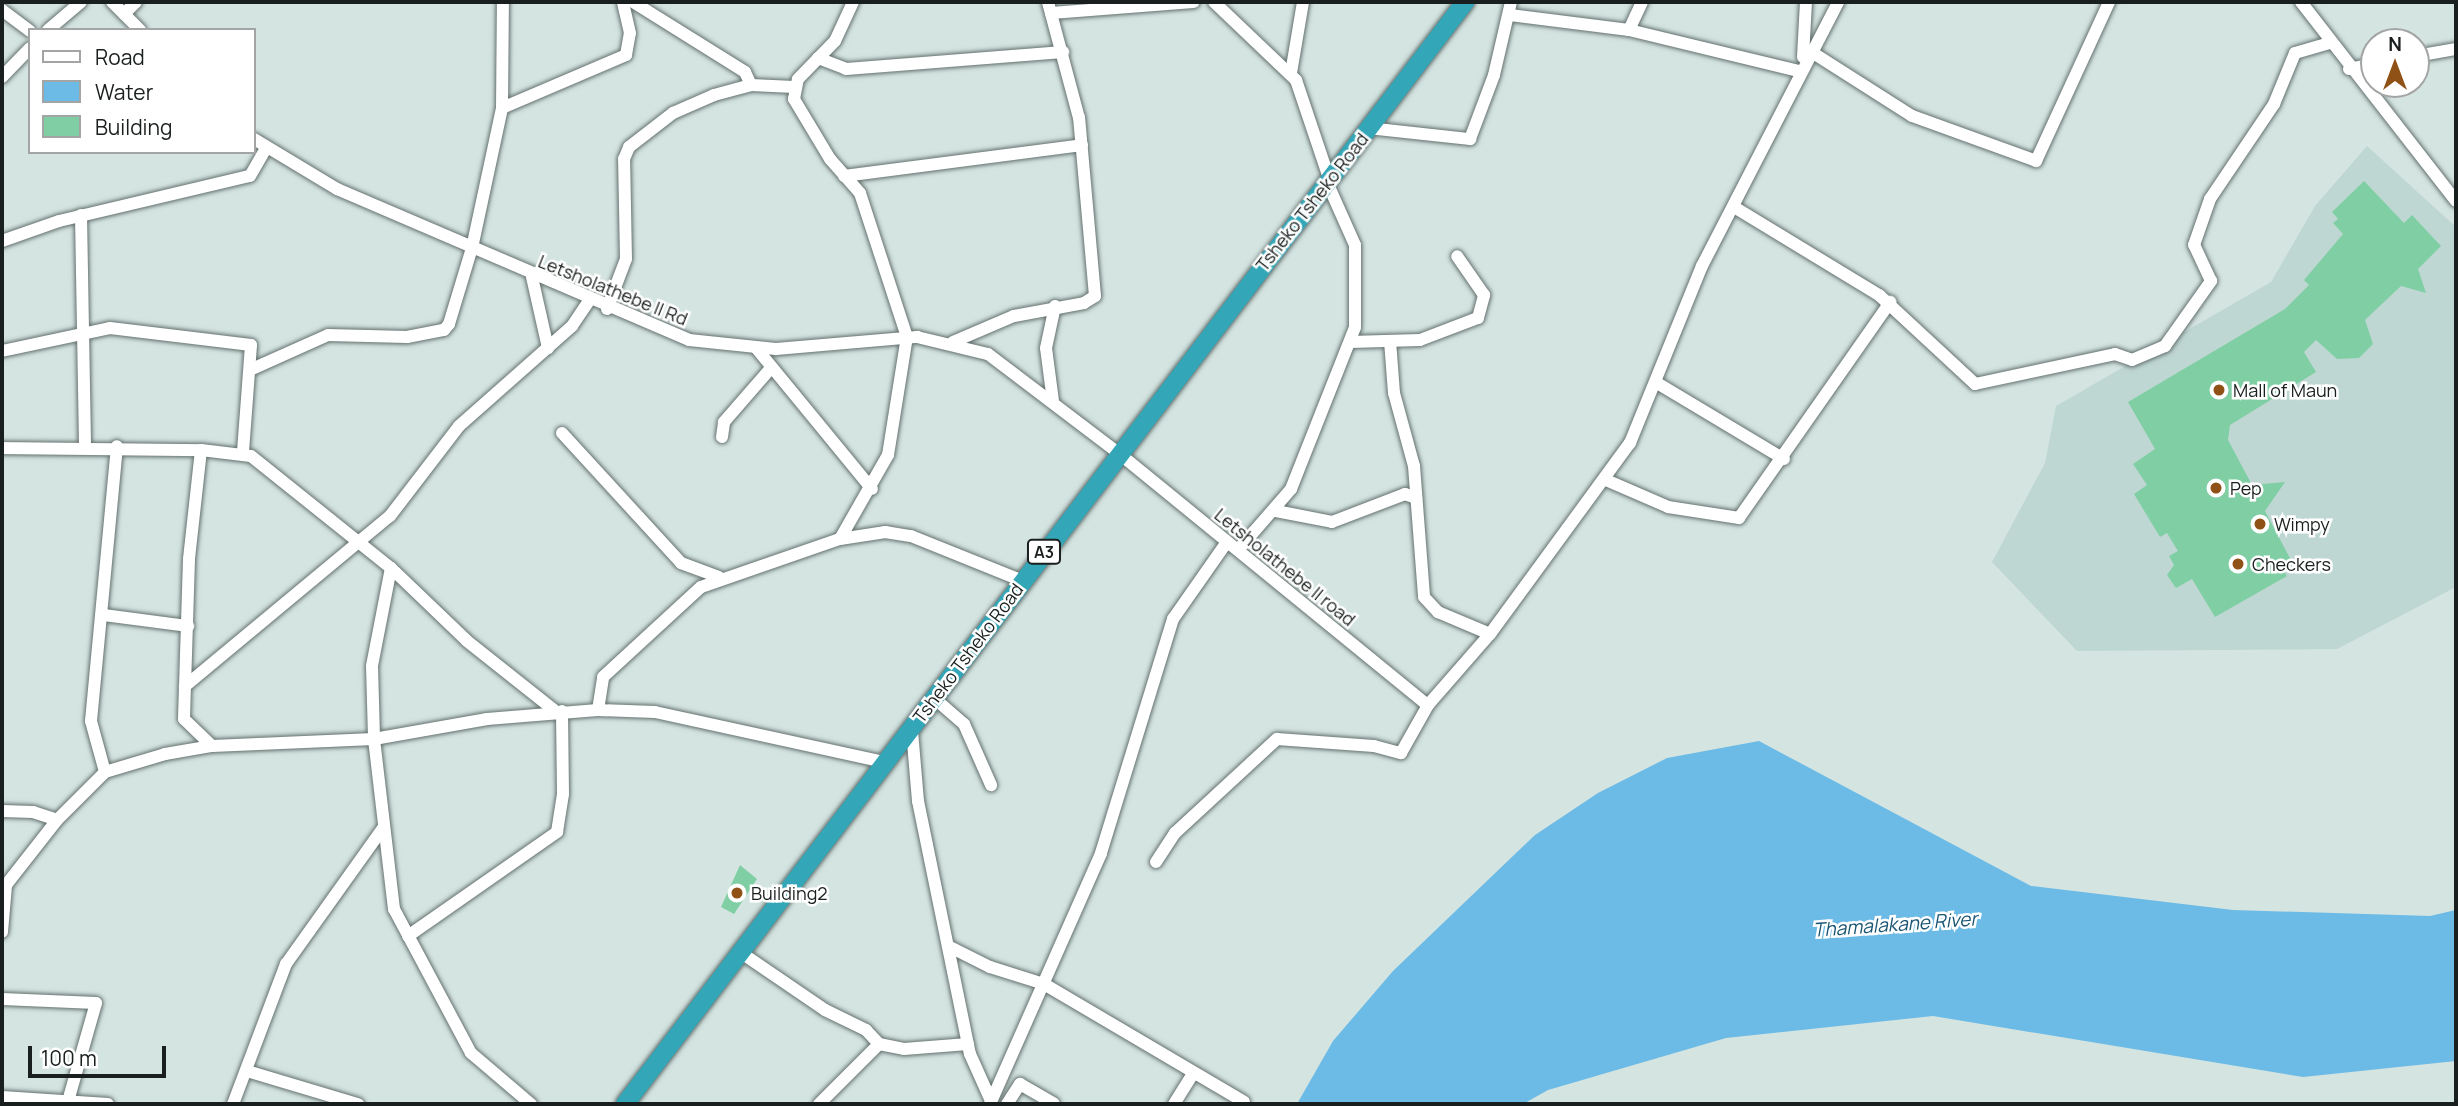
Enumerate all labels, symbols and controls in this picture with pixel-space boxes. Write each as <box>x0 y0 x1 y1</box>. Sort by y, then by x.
legend <box>28 28 256 154</box>
north arrow <box>2360 28 2430 98</box>
text: N <box>2388 31 2402 57</box>
text: Road <box>95 43 145 71</box>
text: Water <box>95 78 153 106</box>
text: Building <box>95 113 172 141</box>
street label: Tsheko Tsheko Road <box>1251 129 1373 275</box>
street label: Letsholathebe II Rd <box>535 250 691 330</box>
place label: Mall of Maun <box>2233 379 2337 401</box>
marker: Mall of Maun <box>2211 382 2227 398</box>
place label: Pep <box>2230 477 2262 499</box>
marker: Pep <box>2208 480 2224 496</box>
street label: Letsholathebe II road <box>1210 504 1360 630</box>
place label: Wimpy <box>2274 513 2330 535</box>
marker: Wimpy <box>2252 516 2268 532</box>
road number: A3 <box>1026 540 1062 565</box>
place label: Checkers <box>2252 553 2331 575</box>
marker: Checkers <box>2230 556 2246 572</box>
street label: Tsheko Tsheko Road <box>908 579 1028 727</box>
place label: Building2 <box>751 882 828 904</box>
marker: Building2 <box>729 885 745 901</box>
water label: Thamalakane River <box>1812 908 1978 942</box>
scale bar <box>32 1032 170 1076</box>
text: 100 m <box>41 1044 97 1072</box>

